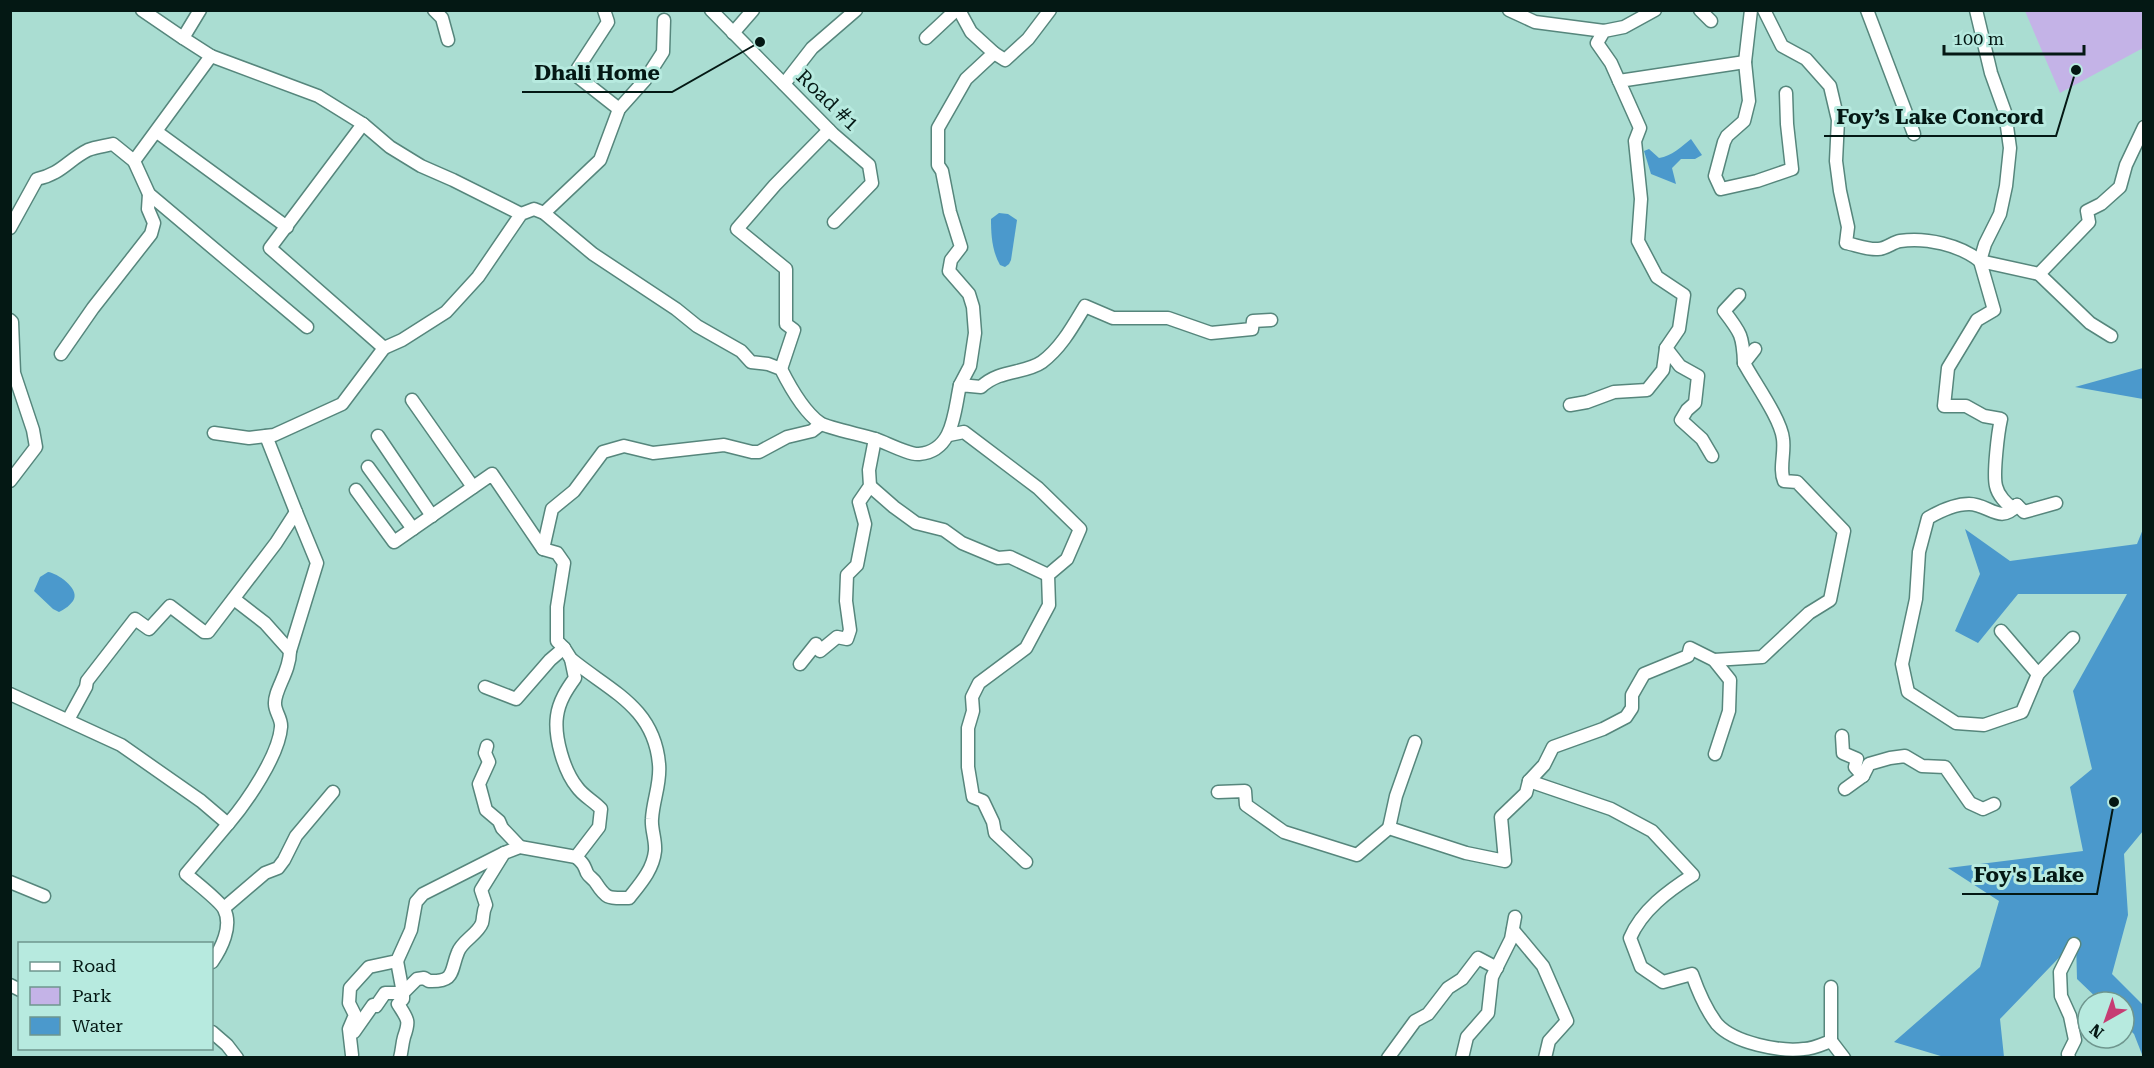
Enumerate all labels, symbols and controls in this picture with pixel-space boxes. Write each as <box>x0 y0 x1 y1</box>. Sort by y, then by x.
scale bar <box>1944 18 2084 56</box>
text: 100 m <box>1953 28 2004 49</box>
callout: Dhali Home <box>522 53 672 92</box>
text: Dhali Home <box>534 61 660 85</box>
street label: Road #1 <box>792 64 864 136</box>
callout: Foy’s Lake Concord <box>1824 97 2056 136</box>
text: Foy’s Lake Concord <box>1836 105 2044 129</box>
callout: Foy's Lake <box>1962 855 2097 894</box>
text: Foy's Lake <box>1974 863 2084 887</box>
legend <box>18 942 213 1050</box>
text: Road <box>72 955 117 976</box>
text: Park <box>72 985 112 1006</box>
north arrow <box>2076 990 2136 1050</box>
text: Water <box>72 1015 123 1036</box>
text: N <box>2086 1020 2108 1042</box>

